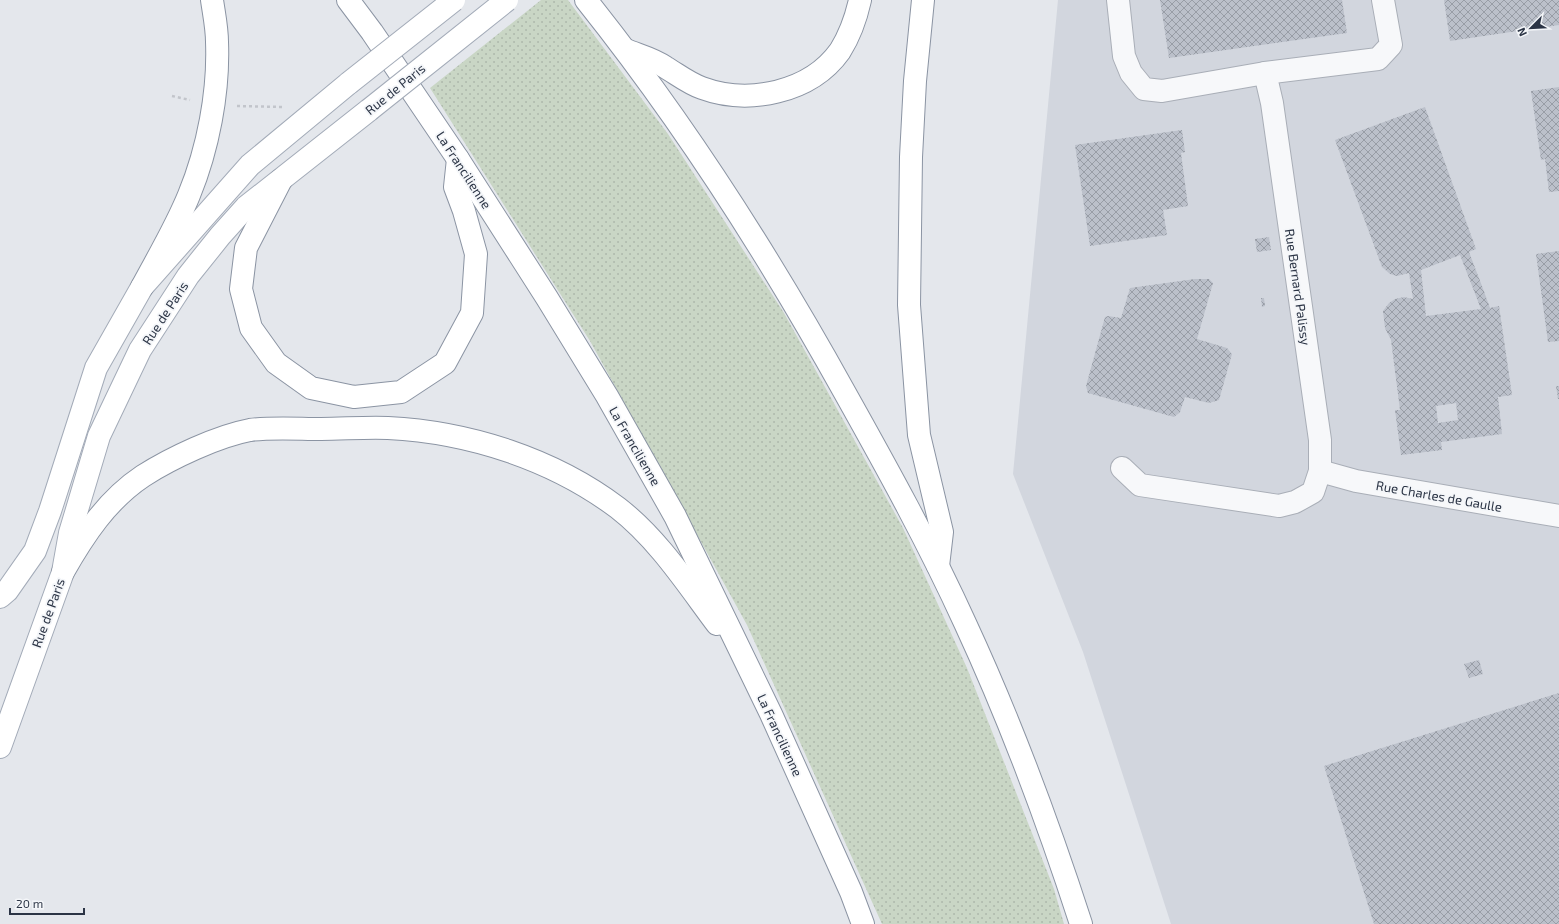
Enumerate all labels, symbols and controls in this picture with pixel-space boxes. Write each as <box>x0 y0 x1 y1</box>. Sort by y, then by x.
north arrow <box>1511 8 1551 48</box>
text: N <box>1514 26 1529 39</box>
street label: Rue de Paris <box>362 60 428 118</box>
street label: La Francilienne <box>433 128 495 212</box>
street label: Rue Bernard Palissy <box>1282 228 1314 346</box>
street label: Rue de Paris <box>139 278 191 348</box>
street label: La Francilienne <box>606 403 664 489</box>
street label: Rue Charles de Gaulle <box>1375 477 1503 515</box>
street label: Rue de Paris <box>28 576 68 650</box>
street label: La Francilienne <box>754 691 806 779</box>
scale bar <box>10 890 84 916</box>
text: 20 m <box>16 896 43 910</box>

